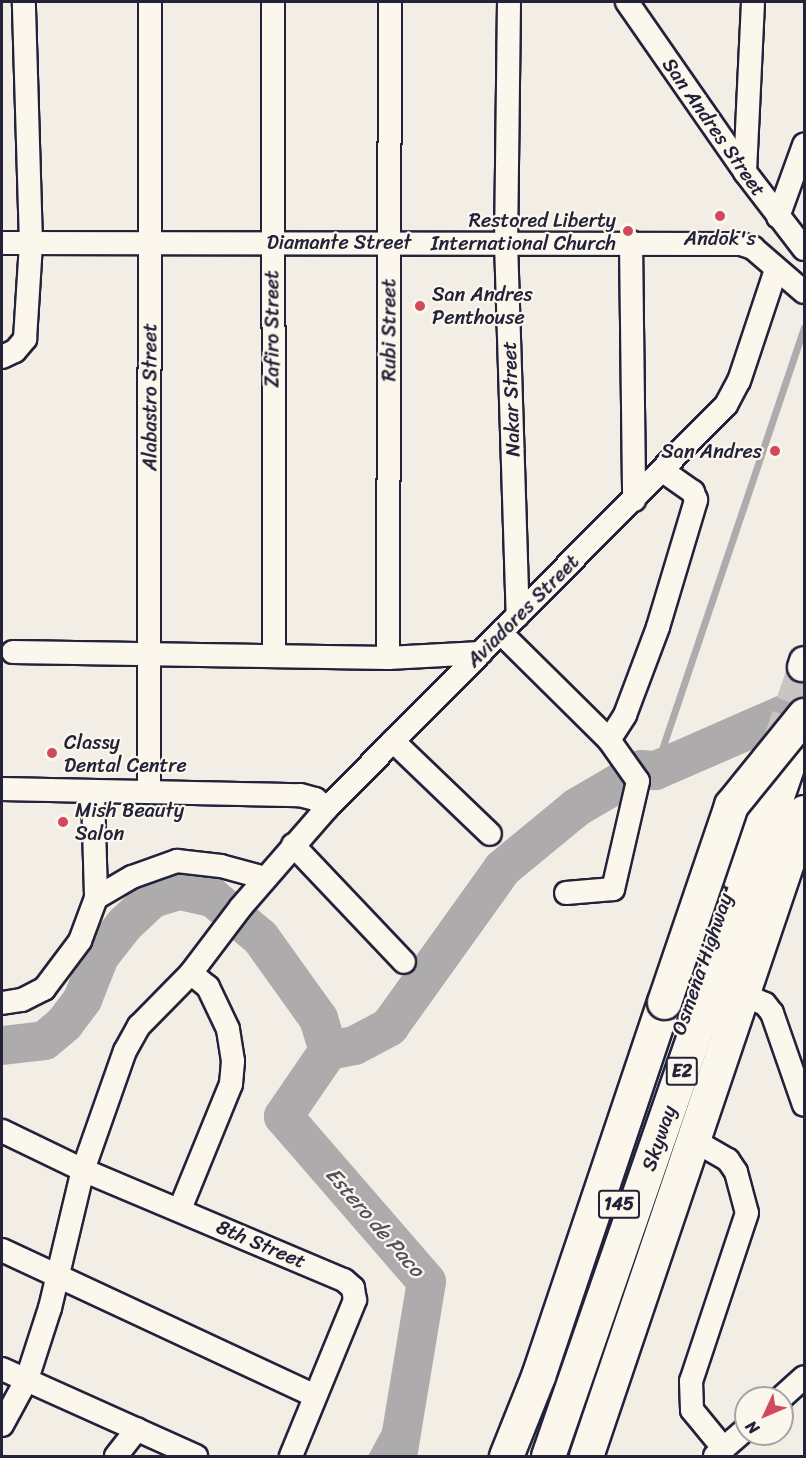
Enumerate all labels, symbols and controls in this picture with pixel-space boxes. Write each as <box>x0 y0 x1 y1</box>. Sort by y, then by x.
street label: San Andres Street <box>657 53 771 201</box>
place label: Restored Liberty International Church <box>431 208 616 255</box>
marker: Andok's <box>713 209 727 223</box>
marker: Restored Liberty International Church <box>621 224 635 238</box>
place label: Andok's <box>684 226 756 250</box>
street label: Diamante Street <box>266 230 412 254</box>
street label: Zafiro Street <box>260 270 284 388</box>
street label: Rubi Street <box>377 279 401 381</box>
place label: San Andres Penthouse <box>432 282 533 329</box>
marker: San Andres Penthouse <box>413 299 427 313</box>
street label: Alabastro Street <box>138 323 162 471</box>
street label: Nakar Street <box>497 341 525 457</box>
place label: San Andres <box>661 439 762 463</box>
marker: San Andres <box>766 442 784 460</box>
street label: Aviadores Street <box>462 550 584 672</box>
place label: Classy Dental Centre <box>64 730 187 777</box>
marker: Classy Dental Centre <box>45 746 59 760</box>
place label: Mish Beauty Salon <box>75 798 184 845</box>
marker: Mish Beauty Salon <box>56 815 70 829</box>
street label: Osmeña Highway <box>667 890 737 1038</box>
road number: E2 <box>666 1056 698 1086</box>
street label: Skyway <box>637 1102 681 1174</box>
water label: Estero de Paco <box>320 1162 430 1282</box>
road number: 145 <box>598 1189 640 1219</box>
street label: 8th Street <box>213 1214 309 1274</box>
north arrow <box>734 1386 794 1446</box>
text: N <box>738 1413 766 1442</box>

